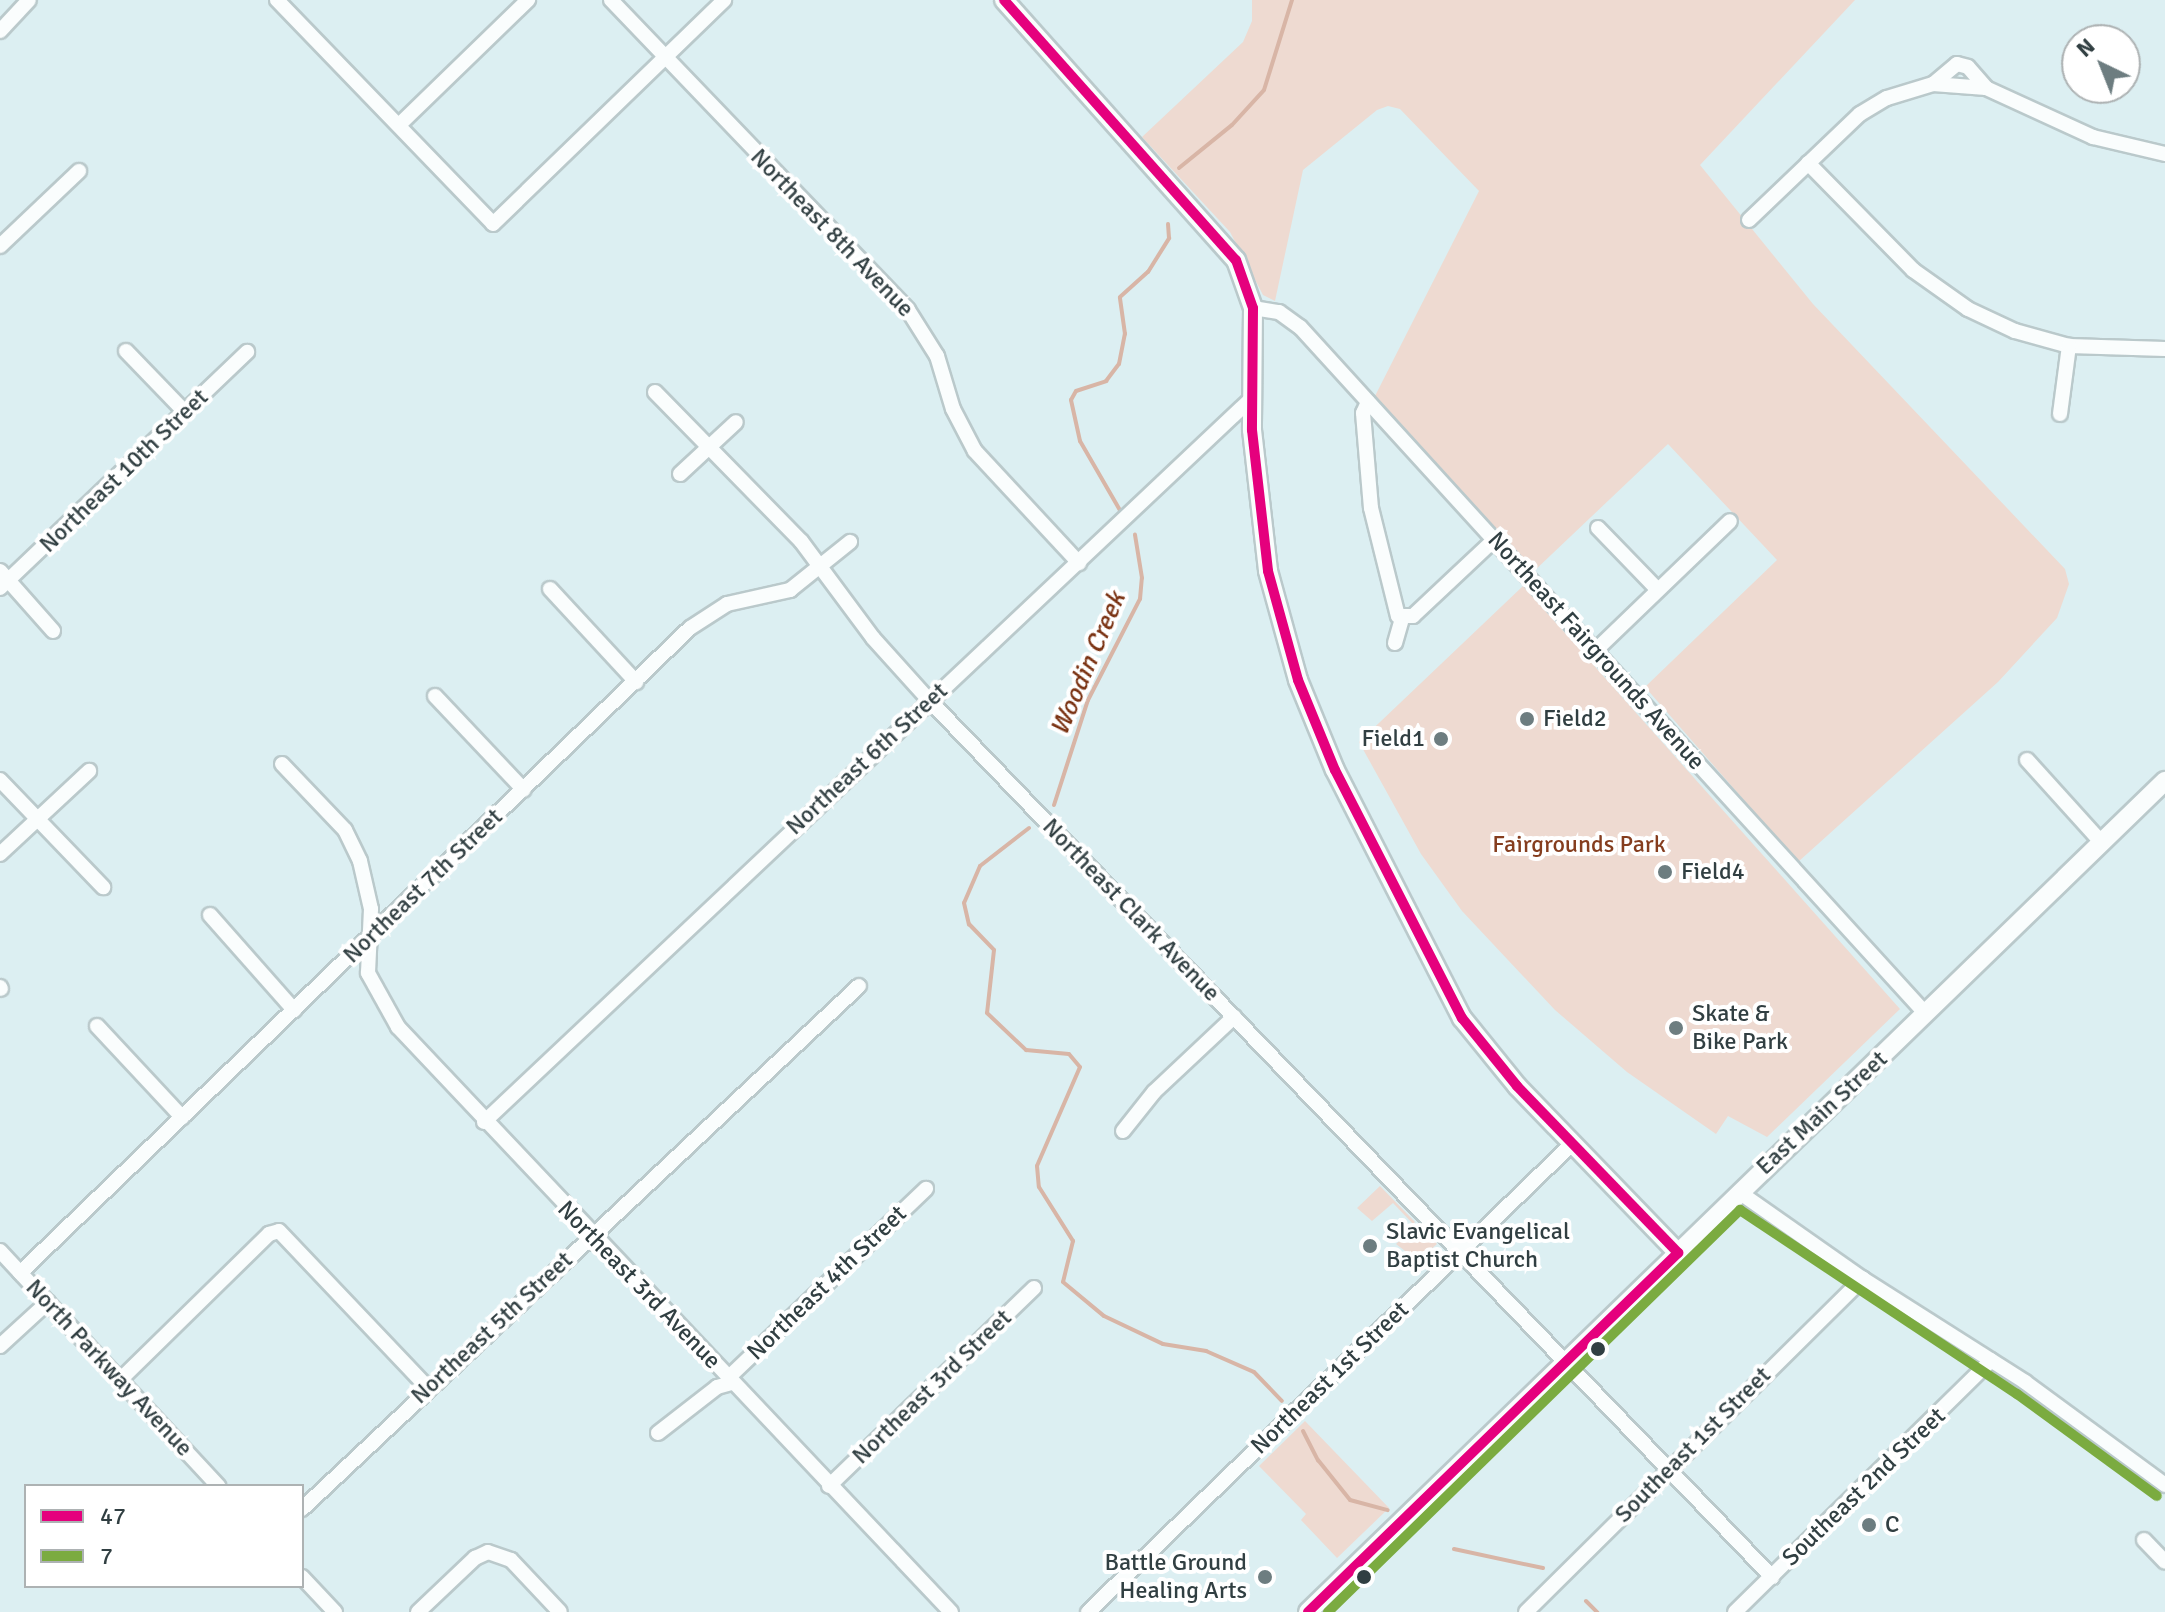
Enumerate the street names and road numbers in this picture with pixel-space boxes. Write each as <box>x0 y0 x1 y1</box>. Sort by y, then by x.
street label: Northeast 8th Avenue <box>744 143 920 323</box>
street label: Northeast 10th Street <box>34 383 214 559</box>
street label: Northeast Fairgrounds Avenue <box>1481 526 1711 776</box>
street label: Northeast 6th Street <box>780 677 954 841</box>
street label: Northeast 7th Street <box>337 803 509 969</box>
street label: Northeast Clark Avenue <box>1036 813 1226 1007</box>
street label: East Main Street <box>1750 1045 1894 1181</box>
street label: Northeast 3rd Avenue <box>551 1195 727 1375</box>
street label: Northeast 4th Street <box>741 1200 913 1366</box>
street label: Northeast 5th Street <box>405 1246 579 1410</box>
street label: North Parkway Avenue <box>20 1274 198 1462</box>
street label: Northeast 1st Street <box>1245 1296 1415 1460</box>
street label: Northeast 3rd Street <box>846 1304 1018 1470</box>
street label: Southeast 1st Street <box>1609 1361 1777 1529</box>
street label: Southeast 2nd Street <box>1777 1402 1951 1572</box>

